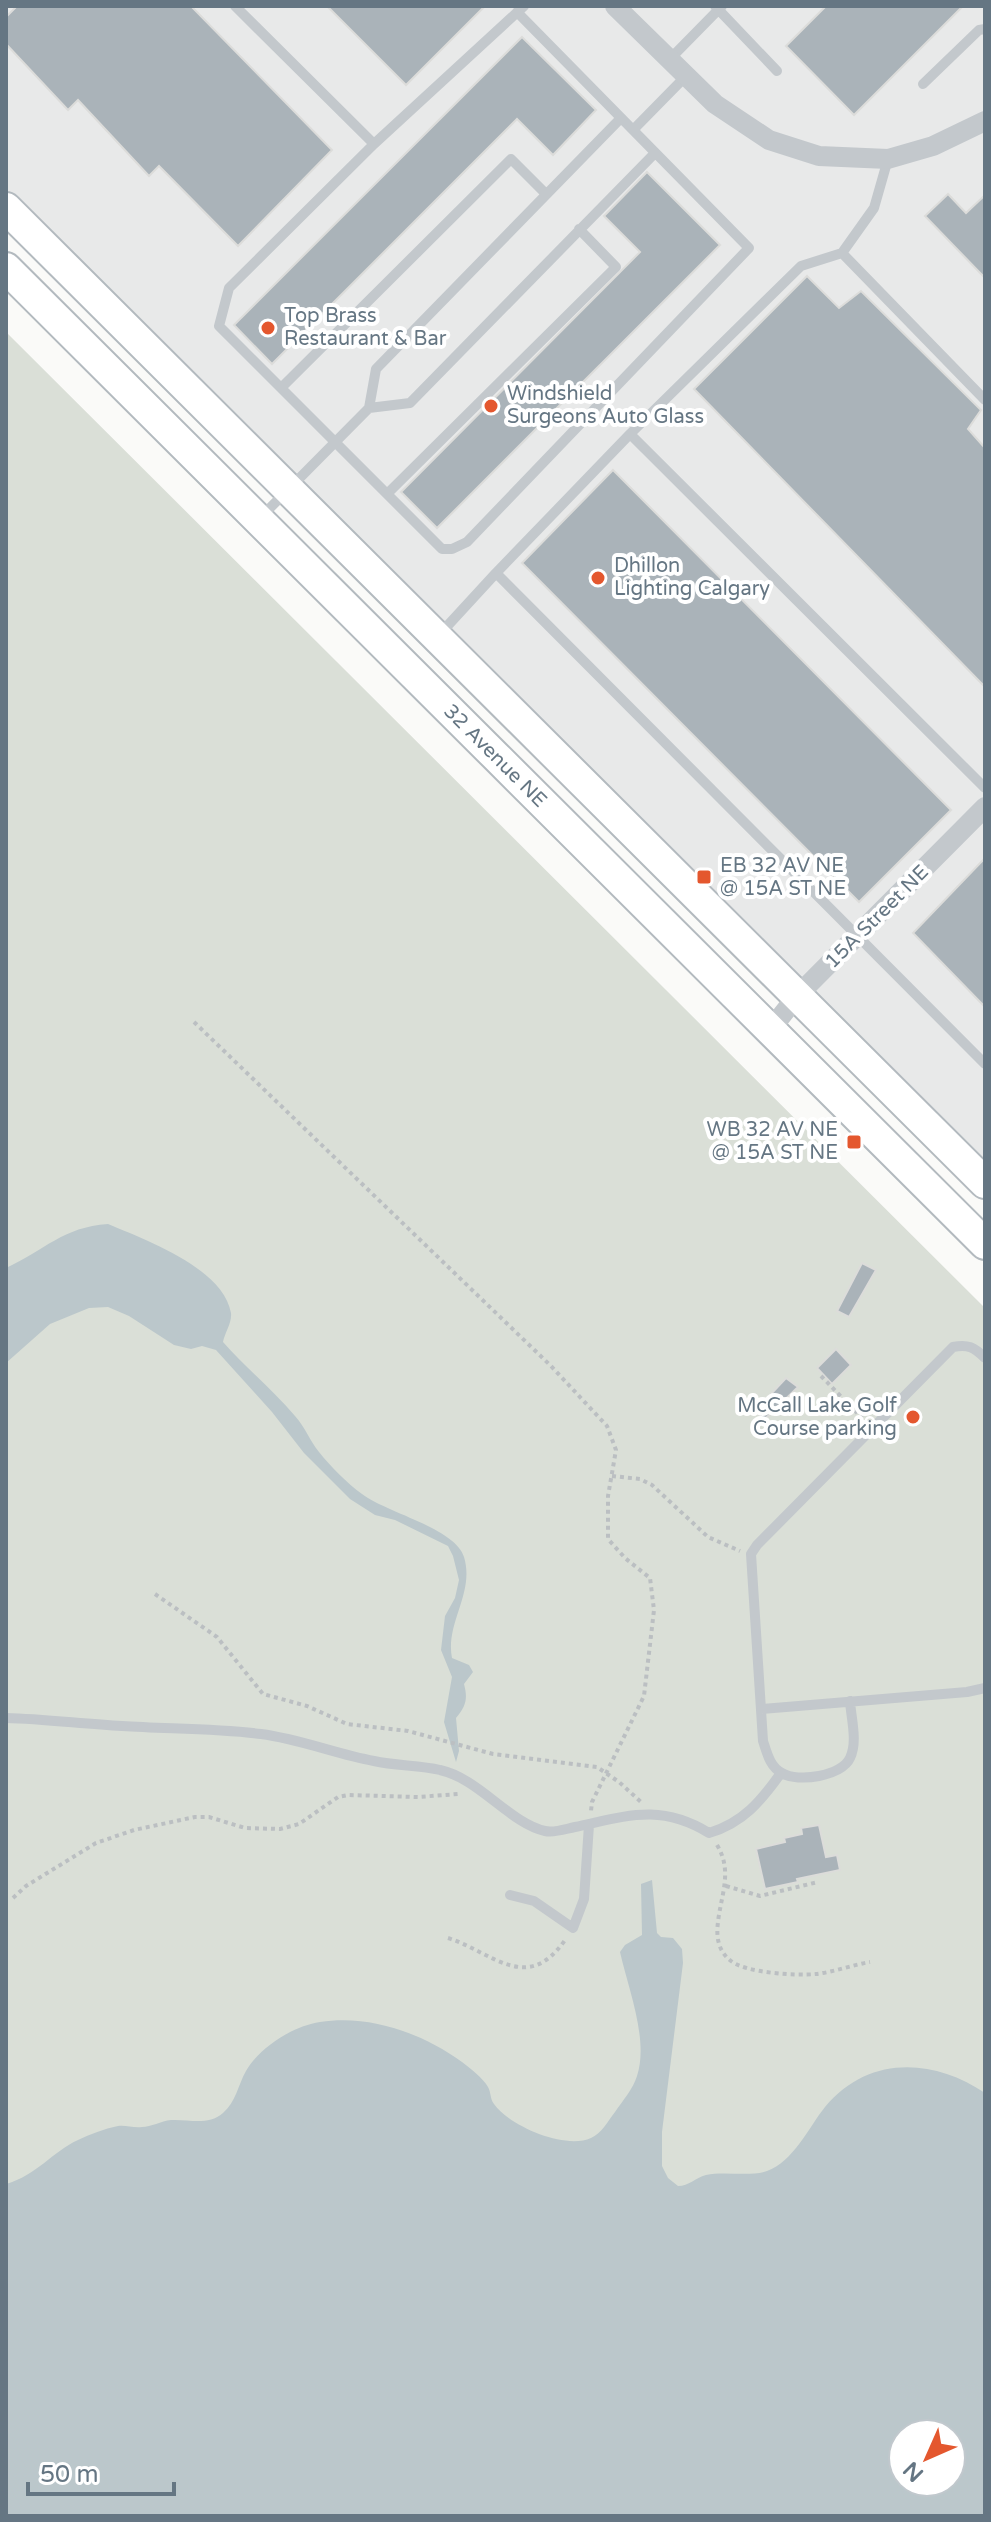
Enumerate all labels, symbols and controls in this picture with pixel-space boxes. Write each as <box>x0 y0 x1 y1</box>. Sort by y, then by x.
place label: Top Brass Restaurant & Bar <box>284 304 447 351</box>
marker: Top Brass Restaurant & Bar <box>259 319 277 337</box>
place label: Windshield Surgeons Auto Glass <box>507 382 704 429</box>
marker: Windshield Surgeons Auto Glass <box>482 397 500 415</box>
place label: Dhillon Lighting Calgary <box>614 554 770 601</box>
marker: Dhillon Lighting Calgary <box>589 569 607 587</box>
street label: 32 Avenue NE <box>438 699 552 813</box>
place label: EB 32 AV NE @ 15A ST NE <box>720 854 846 901</box>
street label: 15A Street NE <box>820 860 934 974</box>
marker: EB 32 AV NE @ 15A ST NE <box>695 868 713 886</box>
place label: WB 32 AV NE @ 15A ST NE <box>706 1118 838 1165</box>
marker: WB 32 AV NE @ 15A ST NE <box>845 1133 863 1151</box>
place label: McCall Lake Golf Course parking <box>737 1394 897 1441</box>
marker: McCall Lake Golf Course parking <box>904 1408 922 1426</box>
north arrow <box>887 2418 967 2498</box>
scale bar <box>28 2446 174 2496</box>
text: N <box>898 2456 929 2487</box>
text: 50 m <box>40 2460 98 2489</box>

